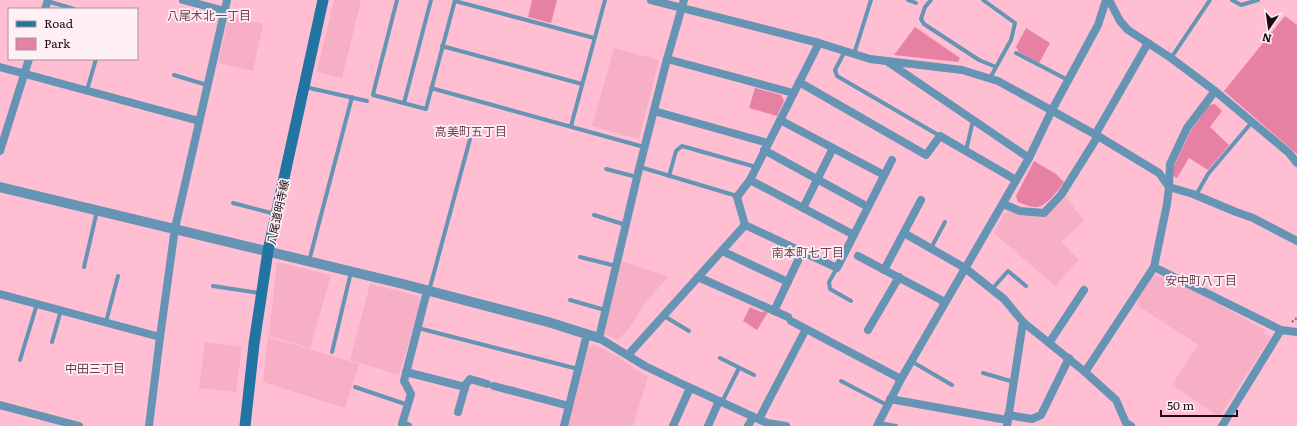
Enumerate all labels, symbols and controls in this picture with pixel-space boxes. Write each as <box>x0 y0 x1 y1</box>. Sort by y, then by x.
district label: 八尾木北一丁目 <box>167 6 251 24</box>
legend <box>8 8 138 60</box>
north arrow <box>1249 8 1289 48</box>
text: Road <box>44 14 74 32</box>
text: N <box>1260 30 1273 48</box>
text: Park <box>44 34 71 52</box>
district label: 高美町五丁目 <box>435 122 507 140</box>
street label: 八尾道明寺線 <box>262 178 292 246</box>
district label: 南本町七丁目 <box>772 243 844 261</box>
district label: 安中町八丁目 <box>1165 271 1237 289</box>
district label: 中田三丁目 <box>65 359 125 377</box>
scale bar <box>1161 392 1237 418</box>
text: 50 m <box>1167 396 1194 414</box>

